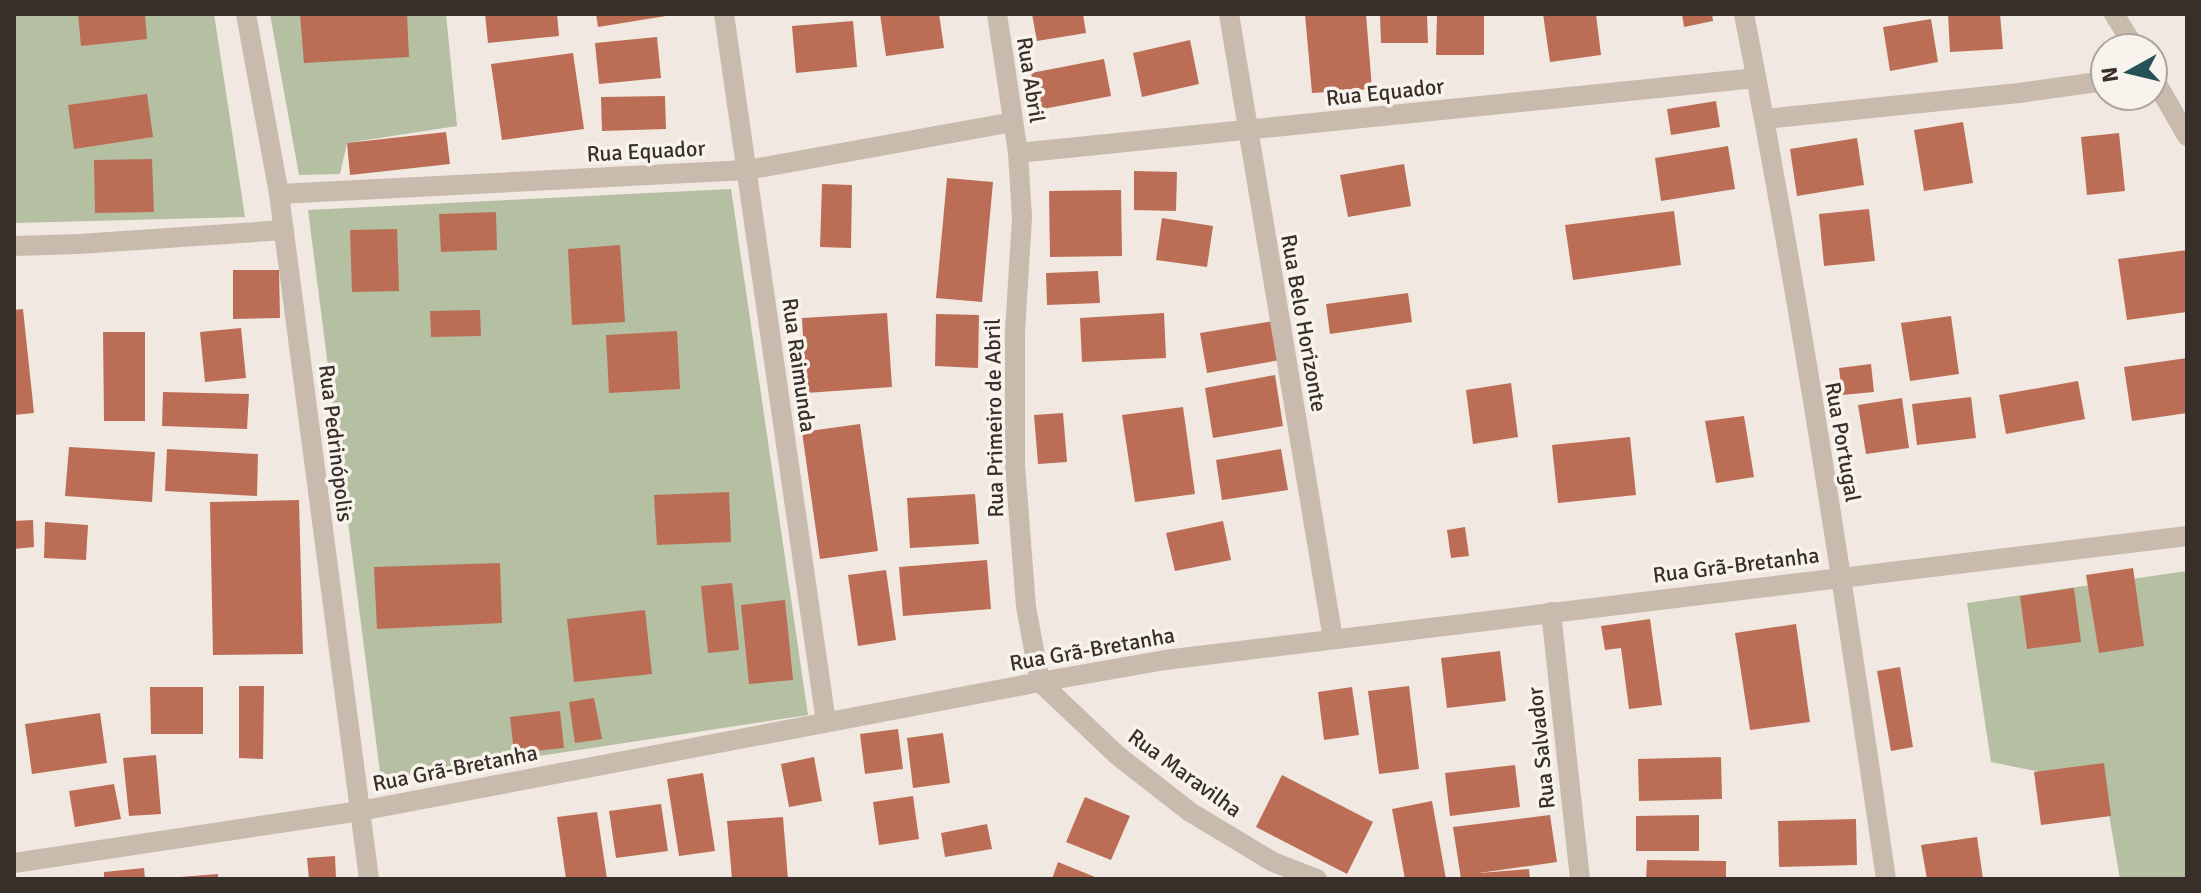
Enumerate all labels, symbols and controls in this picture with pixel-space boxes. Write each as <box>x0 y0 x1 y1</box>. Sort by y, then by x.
north arrow <box>2089 32 2169 112</box>
street label: Rua Abril <box>1011 35 1051 125</box>
text: N <box>2095 65 2124 84</box>
street label: Rua Equador <box>1324 72 1446 112</box>
street label: Rua Equador <box>586 134 706 168</box>
street label: Rua Belo Horizonte <box>1275 232 1333 414</box>
street label: Rua Raimunda <box>776 296 822 434</box>
street label: Rua Primeiro de Abril <box>979 318 1009 518</box>
street label: Rua Pedrinópolis <box>313 363 359 523</box>
street label: Rua Portugal <box>1819 380 1867 504</box>
street label: Rua Grã-Bretanha <box>1651 541 1821 589</box>
street label: Rua Grã-Bretanha <box>1007 621 1177 677</box>
street label: Rua Salvador <box>1521 686 1561 810</box>
street label: Rua Maravilha <box>1123 723 1247 823</box>
street label: Rua Grã-Bretanha <box>370 739 540 797</box>

